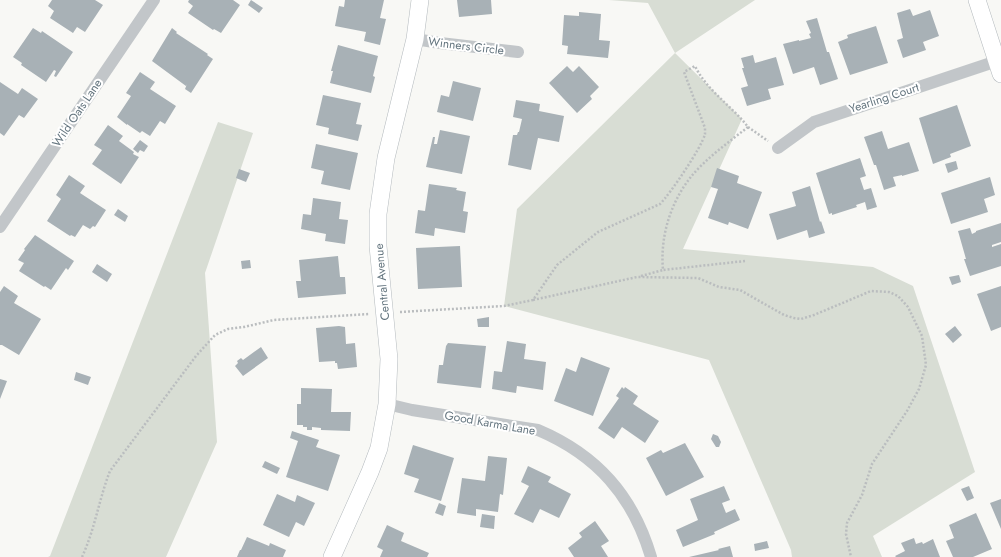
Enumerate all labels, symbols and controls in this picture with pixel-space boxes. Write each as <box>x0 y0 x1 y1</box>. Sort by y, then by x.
street label: Winners Circle <box>427 32 505 60</box>
street label: Wild Oats Lane <box>48 75 106 151</box>
street label: Yearling Court <box>847 78 921 118</box>
street label: Central Avenue <box>370 243 394 321</box>
street label: Good Karma Lane <box>443 406 537 440</box>

